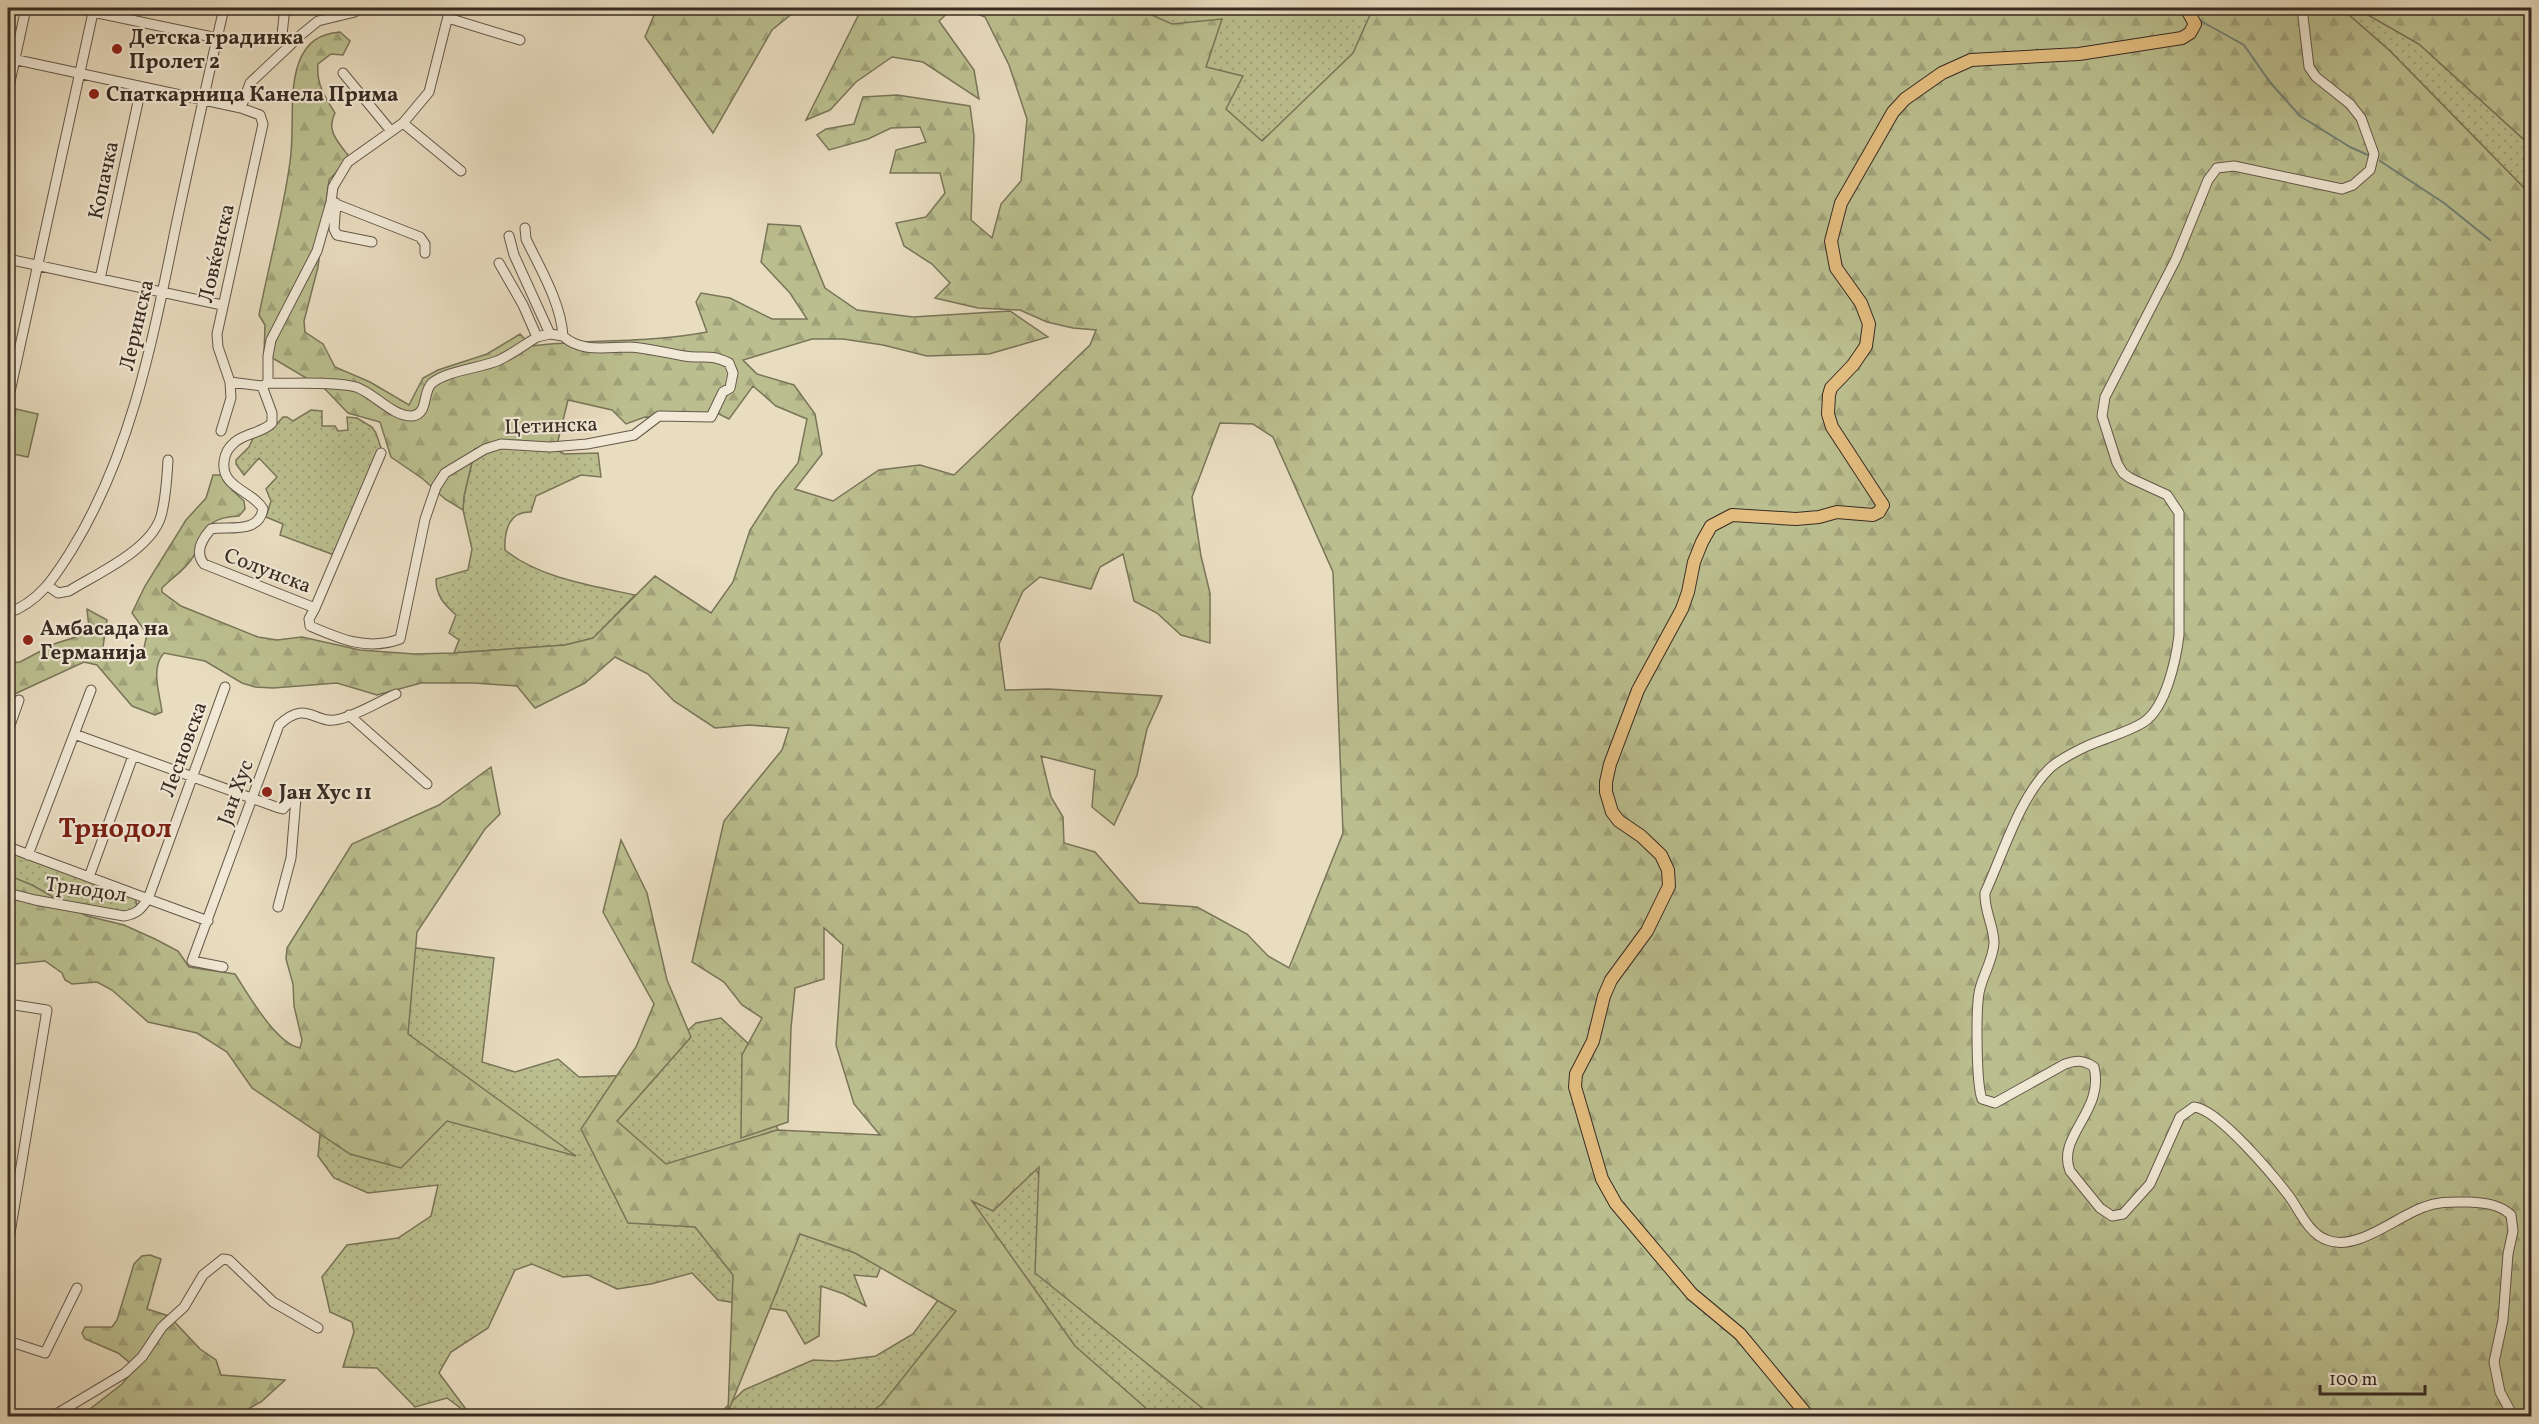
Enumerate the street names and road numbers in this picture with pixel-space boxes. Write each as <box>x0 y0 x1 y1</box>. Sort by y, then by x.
street label: Копачка <box>82 138 127 222</box>
street label: Ловќенска <box>192 201 243 306</box>
street label: Леринска <box>113 277 162 374</box>
street label: Цетинска <box>504 410 598 443</box>
street label: Солунска <box>220 541 315 601</box>
street label: Лесновска <box>154 698 215 801</box>
street label: Јан Хус <box>211 756 262 829</box>
street label: Трнодол <box>43 870 128 911</box>

